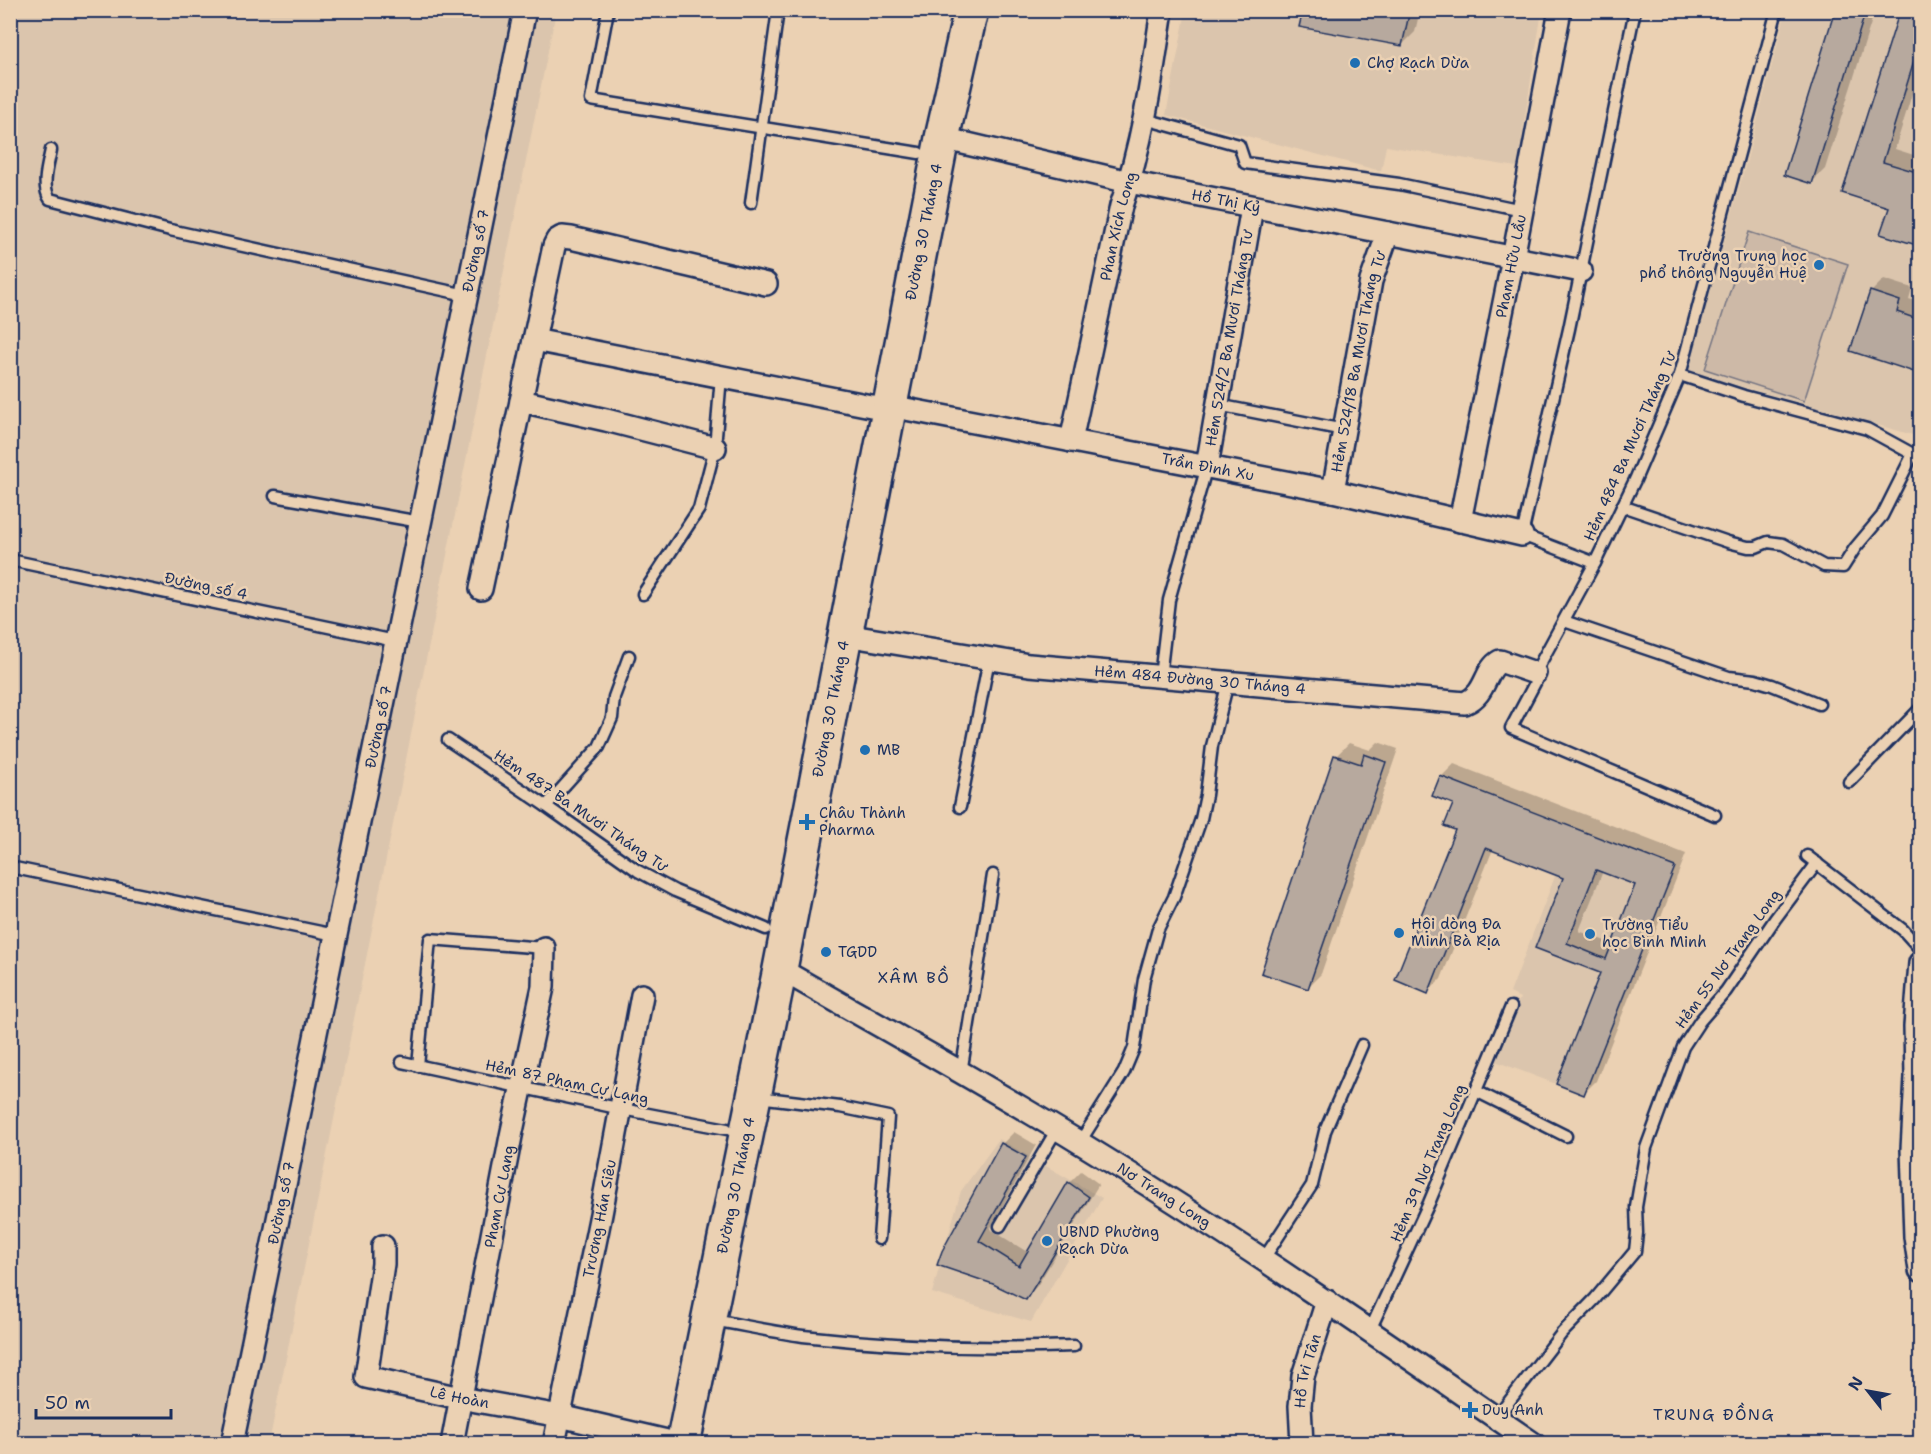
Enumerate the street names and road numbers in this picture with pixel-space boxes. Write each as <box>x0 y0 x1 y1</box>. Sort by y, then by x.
street label: Đường 30 Tháng 4 <box>901 161 947 302</box>
street label: Phan Xích Long <box>1095 169 1141 283</box>
street label: Hồ Thị Kỷ <box>1190 185 1262 218</box>
street label: Đường số 7 <box>458 207 494 294</box>
street label: Phạm Hữu Lầu <box>1491 213 1531 320</box>
street label: Hẻm 524/2 Ba Mươi Tháng Tư <box>1201 228 1258 448</box>
street label: Hẻm 524/18 Ba Mươi Tháng Tư <box>1327 248 1391 474</box>
street label: Hẻm 484 Ba Mươi Tháng Tư <box>1579 347 1681 544</box>
street label: Trần Đình Xu <box>1160 448 1256 486</box>
street label: Đường số 4 <box>163 567 249 605</box>
street label: Đường 30 Tháng 4 <box>808 638 854 779</box>
street label: Hẻm 484 Đường 30 Tháng 4 <box>1093 661 1306 699</box>
street label: Đường số 7 <box>360 684 397 770</box>
street label: Hẻm 487 Ba Mươi Tháng Tư <box>490 745 672 877</box>
street label: Hẻm 55 Nơ Trang Long <box>1671 885 1785 1033</box>
street label: Hẻm 87 Phạm Cự Lạng <box>483 1055 651 1109</box>
street label: Hẻm 39 Nơ Trang Long <box>1386 1081 1470 1245</box>
street label: Đường 30 Tháng 4 <box>712 1115 760 1256</box>
street label: Phạm Cự Lạng <box>480 1143 519 1250</box>
street label: Trương Hán Siêu <box>578 1158 621 1280</box>
street label: Nơ Trang Long <box>1113 1158 1215 1233</box>
street label: Đường số 7 <box>263 1160 299 1246</box>
street label: Hồ Tri Tân <box>1290 1331 1326 1409</box>
street label: Lê Hoàn <box>428 1382 491 1413</box>

